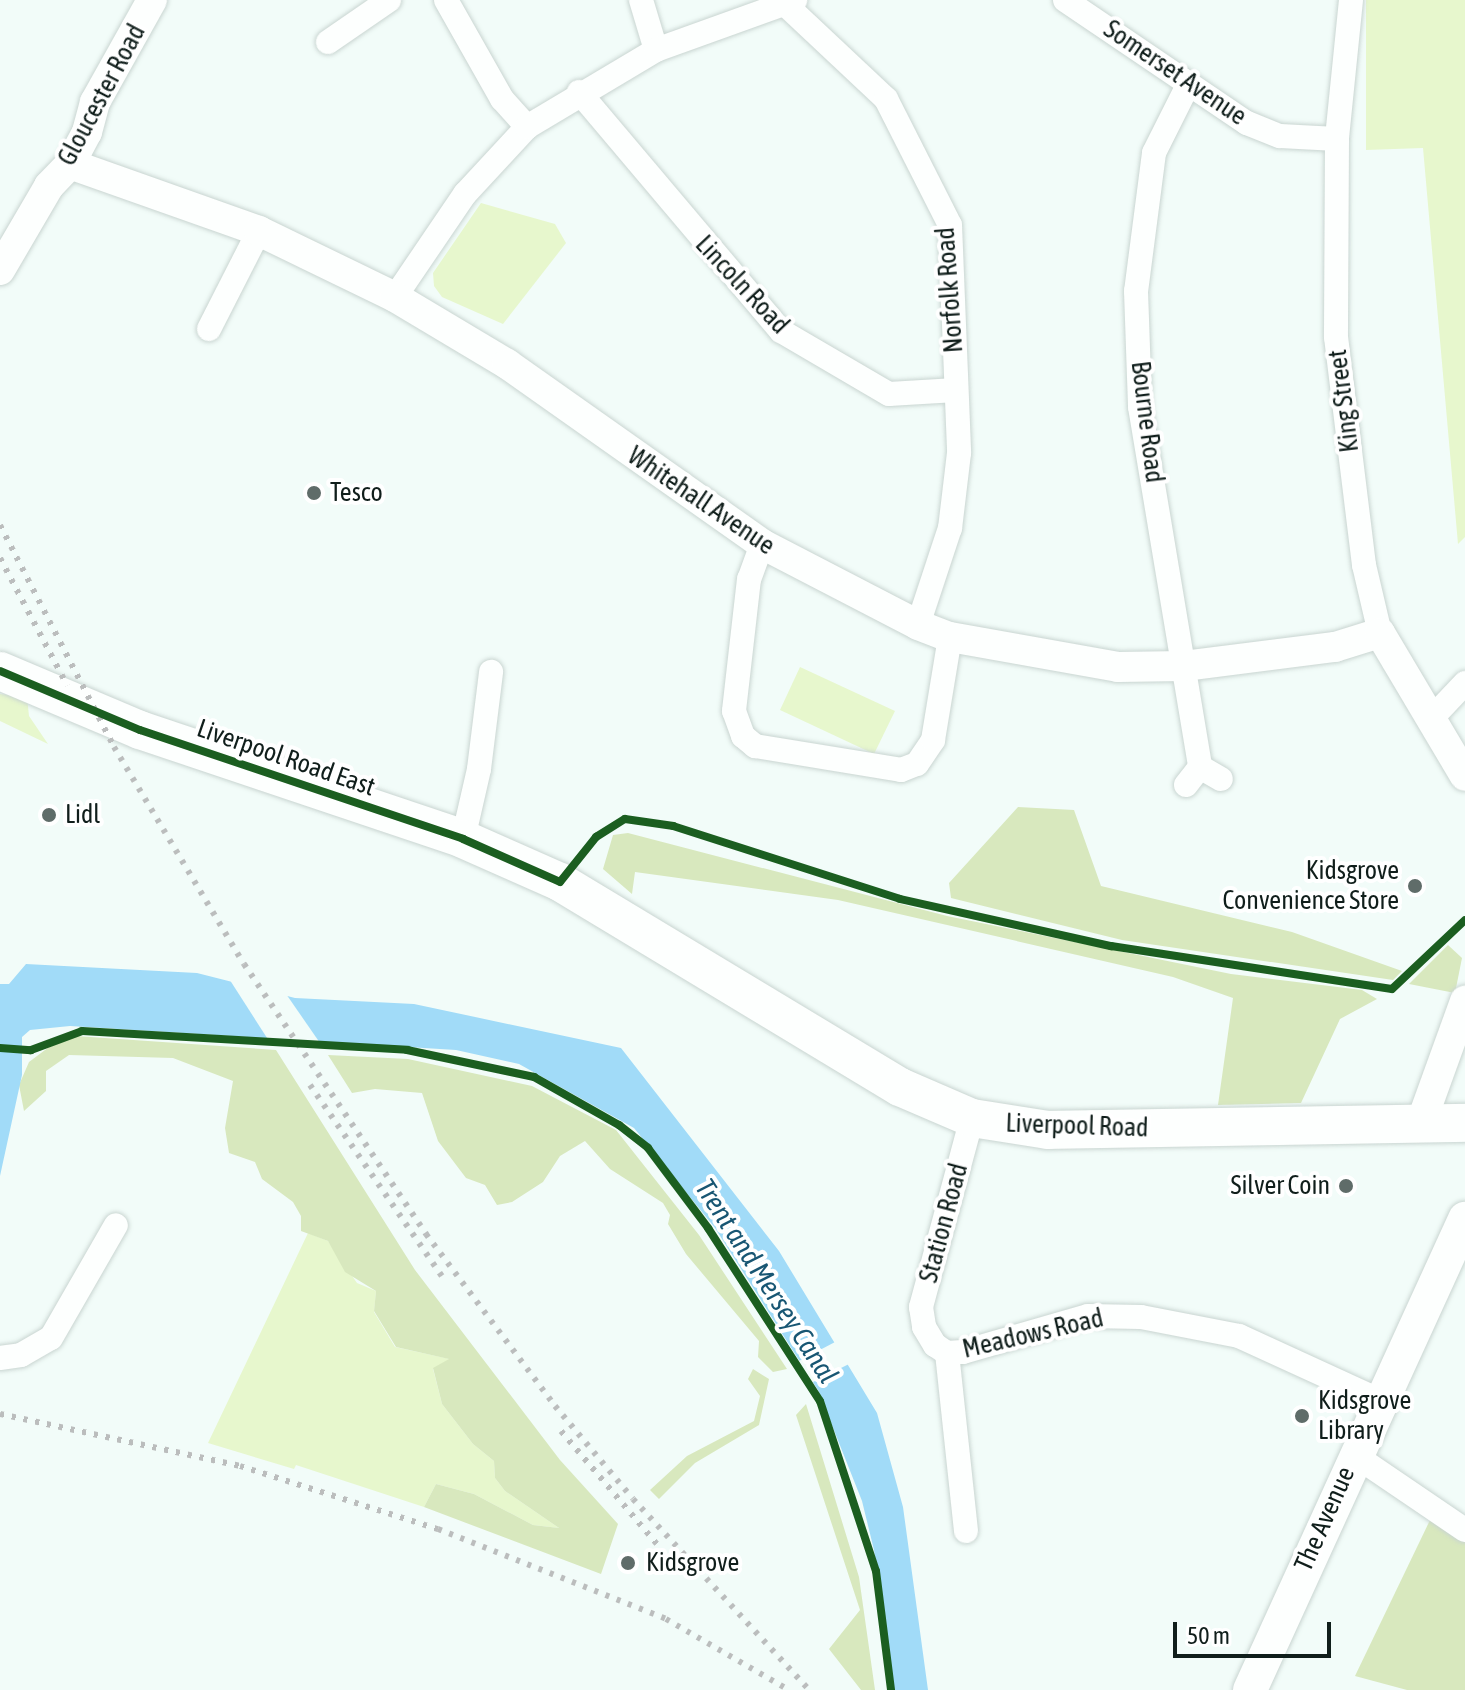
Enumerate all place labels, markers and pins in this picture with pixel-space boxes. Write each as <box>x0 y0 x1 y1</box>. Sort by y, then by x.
place label: Tesco <box>330 477 383 509</box>
marker: Tesco <box>305 484 323 502</box>
place label: Lidl <box>65 799 100 831</box>
marker: Lidl <box>40 806 58 824</box>
place label: Kidsgrove Convenience Store <box>1222 855 1399 916</box>
marker: Kidsgrove Convenience Store <box>1406 877 1424 895</box>
place label: Silver Coin <box>1230 1170 1330 1202</box>
marker: Silver Coin <box>1337 1177 1355 1195</box>
place label: Kidsgrove Library <box>1318 1385 1411 1446</box>
marker: Kidsgrove Library <box>1293 1407 1311 1425</box>
place label: Kidsgrove <box>646 1547 739 1579</box>
marker: Kidsgrove <box>617 1552 639 1574</box>

